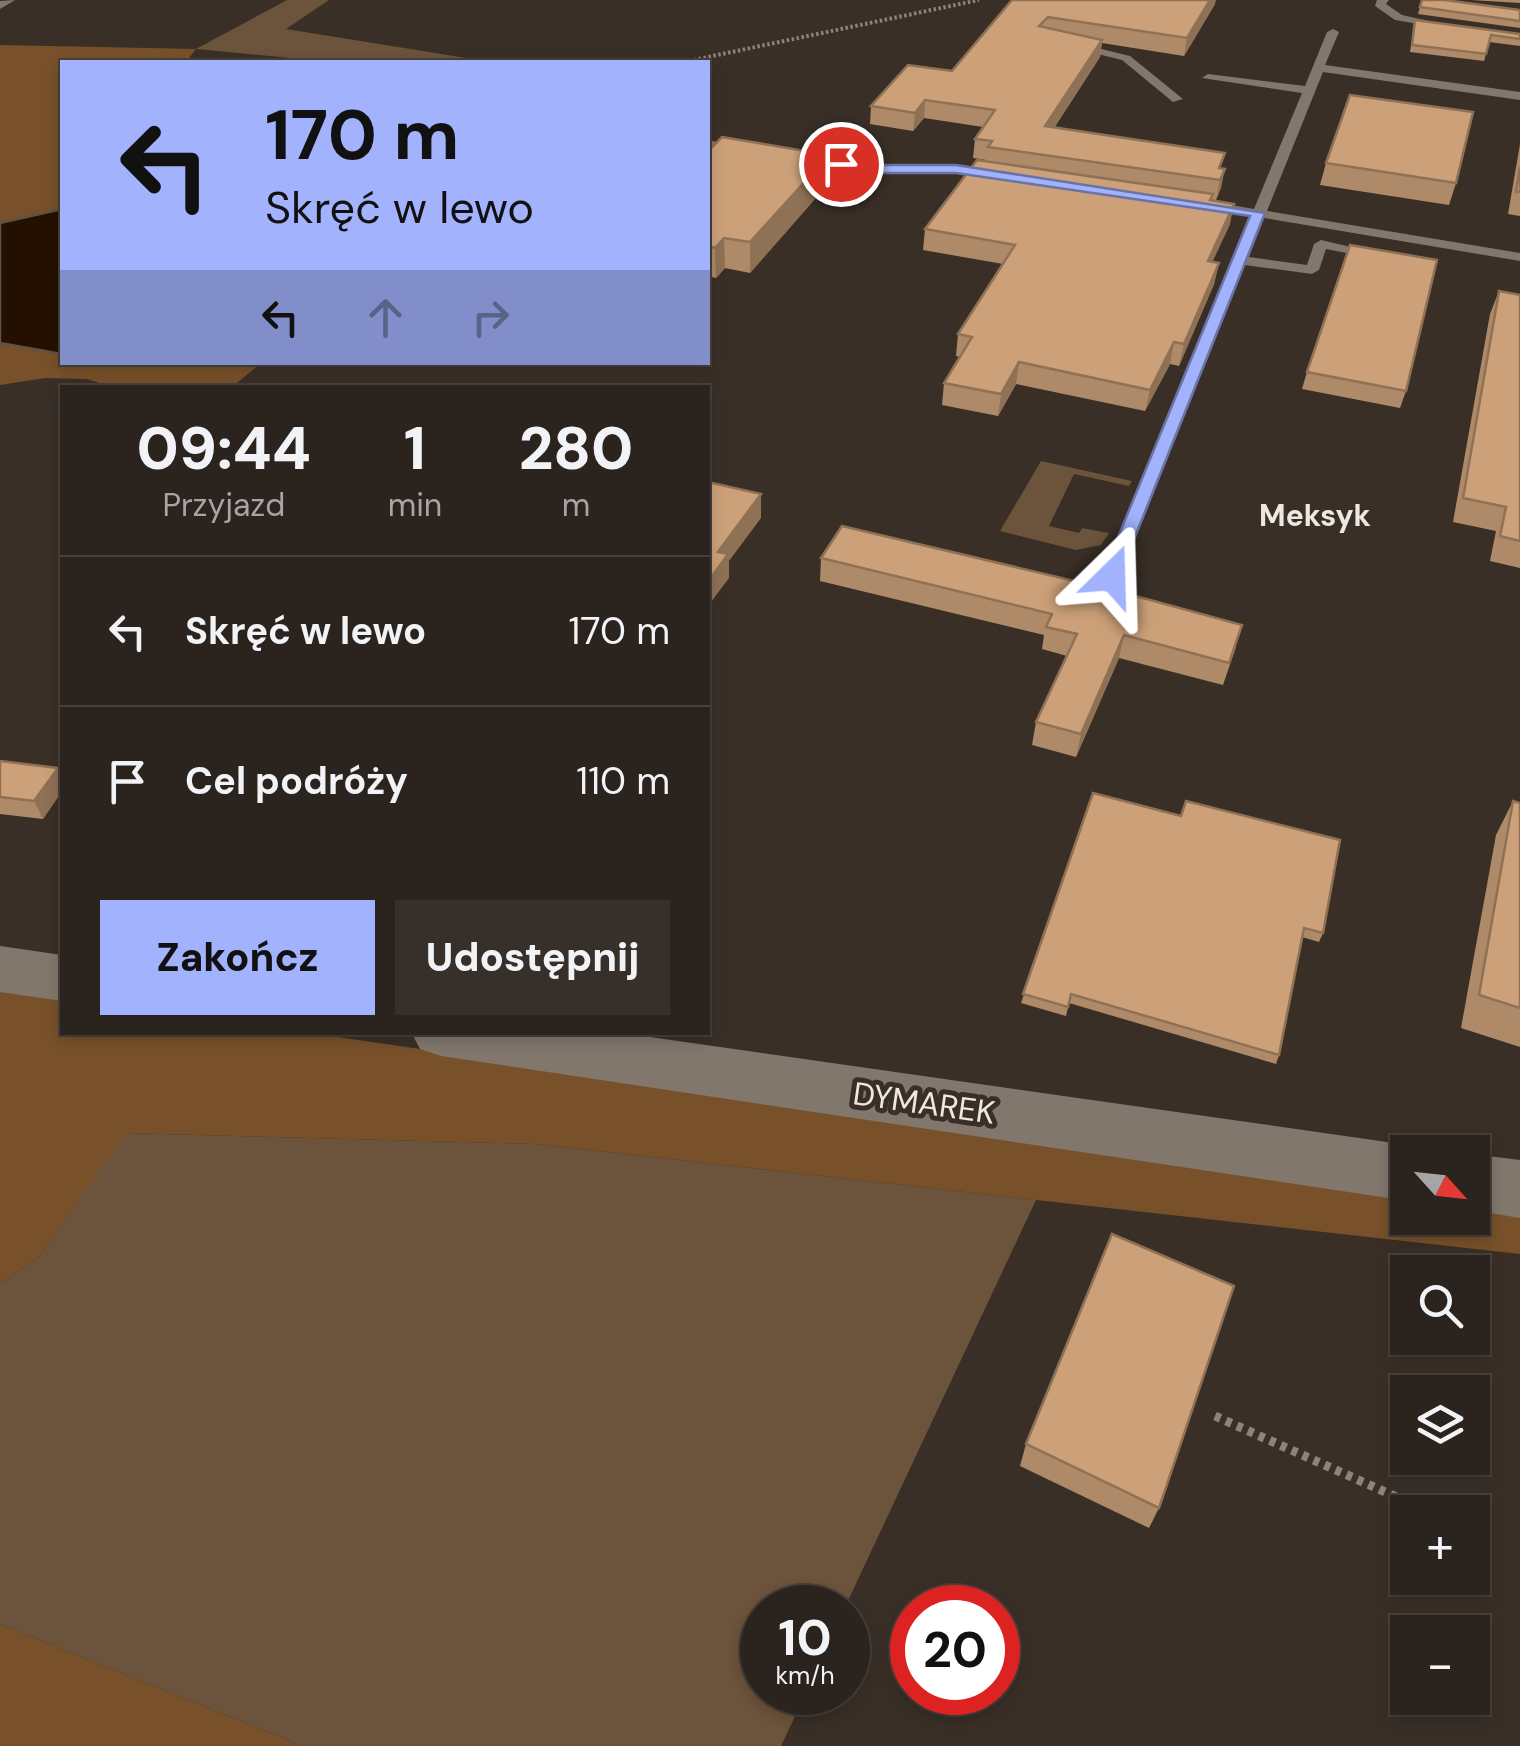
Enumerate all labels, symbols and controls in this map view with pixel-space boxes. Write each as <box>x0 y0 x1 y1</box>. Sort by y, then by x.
text: 170 m <box>265 90 459 181</box>
icon: left <box>100 100 230 230</box>
pin <box>799 122 884 207</box>
icon: arrive <box>814 137 869 192</box>
text: Skręć w lewo <box>265 178 534 237</box>
icon: left <box>253 290 308 345</box>
icon: ahead <box>358 290 413 345</box>
icon: right <box>463 290 518 345</box>
text: 09:44 <box>136 409 311 488</box>
text: 1 <box>404 409 426 488</box>
text: 280 <box>519 409 633 488</box>
text: Przyjazd <box>162 484 285 526</box>
text: min <box>388 484 442 526</box>
text: m <box>562 484 590 526</box>
district label: Meksyk <box>1259 496 1371 535</box>
position arrow <box>1060 524 1164 628</box>
icon: left <box>100 604 155 659</box>
text: Skręć w lewo <box>185 606 426 656</box>
text: 170 m <box>568 606 670 656</box>
icon: arrive <box>100 754 155 809</box>
text: Cel podróży <box>185 756 408 806</box>
text: 110 m <box>576 756 670 806</box>
button: Zakończ <box>100 900 375 1015</box>
button: Udostępnij <box>395 900 670 1015</box>
street label: DYMAREK <box>850 1072 998 1134</box>
north arrow <box>1390 1135 1490 1235</box>
map controls <box>1390 1135 1490 1715</box>
button: search <box>1390 1255 1490 1355</box>
button: layers <box>1390 1375 1490 1475</box>
button: + <box>1390 1495 1490 1595</box>
speed limit sign: 20 <box>890 1585 1020 1715</box>
text: 10 <box>778 1605 832 1671</box>
button: − <box>1390 1615 1490 1715</box>
text: km/h <box>775 1659 835 1692</box>

